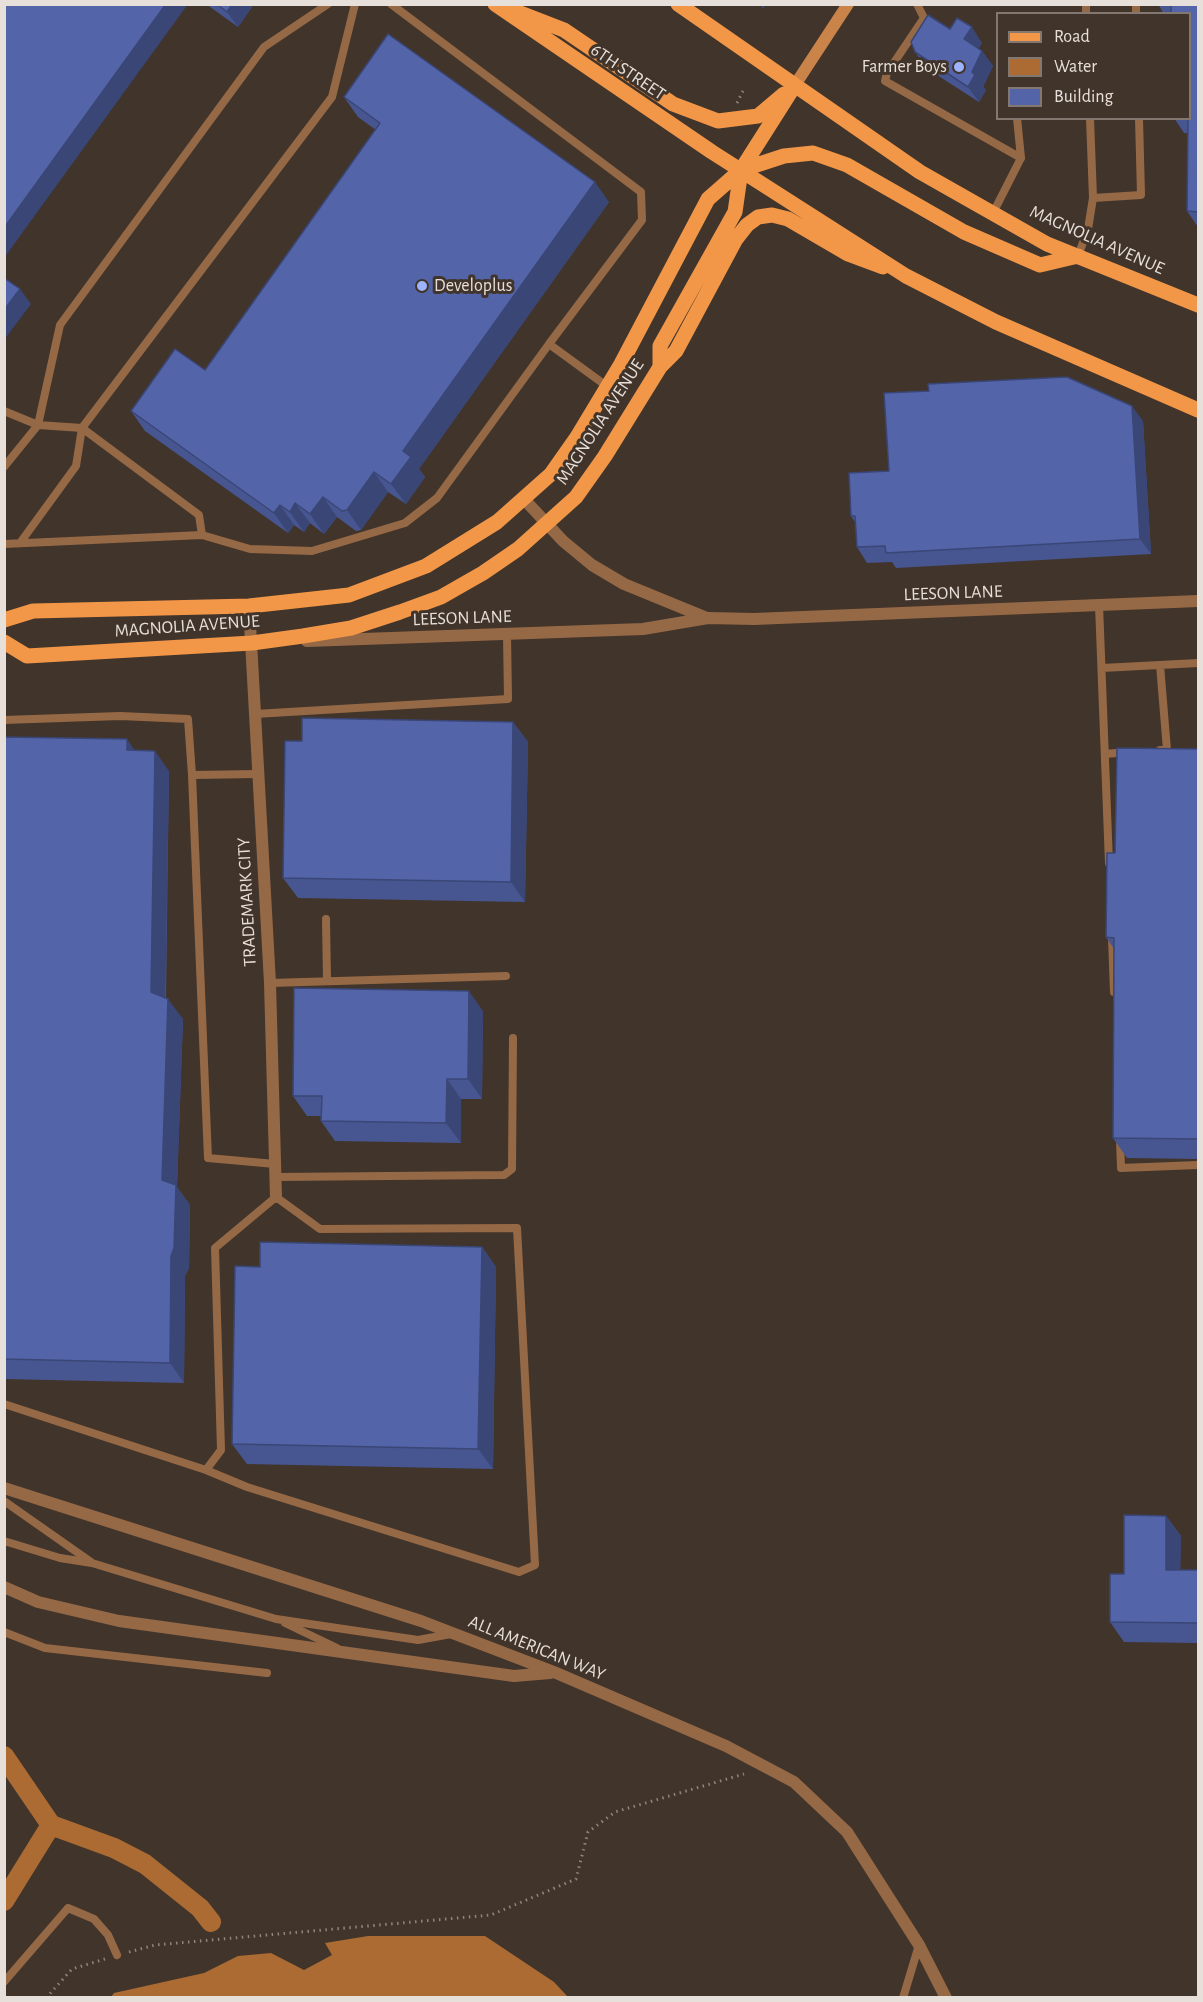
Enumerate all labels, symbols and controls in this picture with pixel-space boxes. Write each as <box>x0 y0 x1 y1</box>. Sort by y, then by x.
legend <box>996 12 1191 120</box>
text: Road <box>1054 28 1090 46</box>
street label: 6TH STREET <box>586 39 670 105</box>
place label: Farmer Boys <box>862 56 947 78</box>
text: Water <box>1054 58 1097 76</box>
marker: Farmer Boys <box>952 60 966 74</box>
text: Building <box>1054 88 1113 106</box>
street label: MAGNOLIA AVENUE <box>1026 201 1168 279</box>
place label: Developlus <box>434 275 512 297</box>
marker: Developlus <box>415 279 429 293</box>
street label: MAGNOLIA AVENUE <box>551 355 649 489</box>
street label: LEESON LANE <box>903 580 1003 606</box>
street label: LEESON LANE <box>412 605 512 631</box>
street label: MAGNOLIA AVENUE <box>114 610 260 642</box>
street label: TRADEMARK CITY <box>233 837 261 967</box>
street label: ALL AMERICAN WAY <box>465 1611 609 1685</box>

